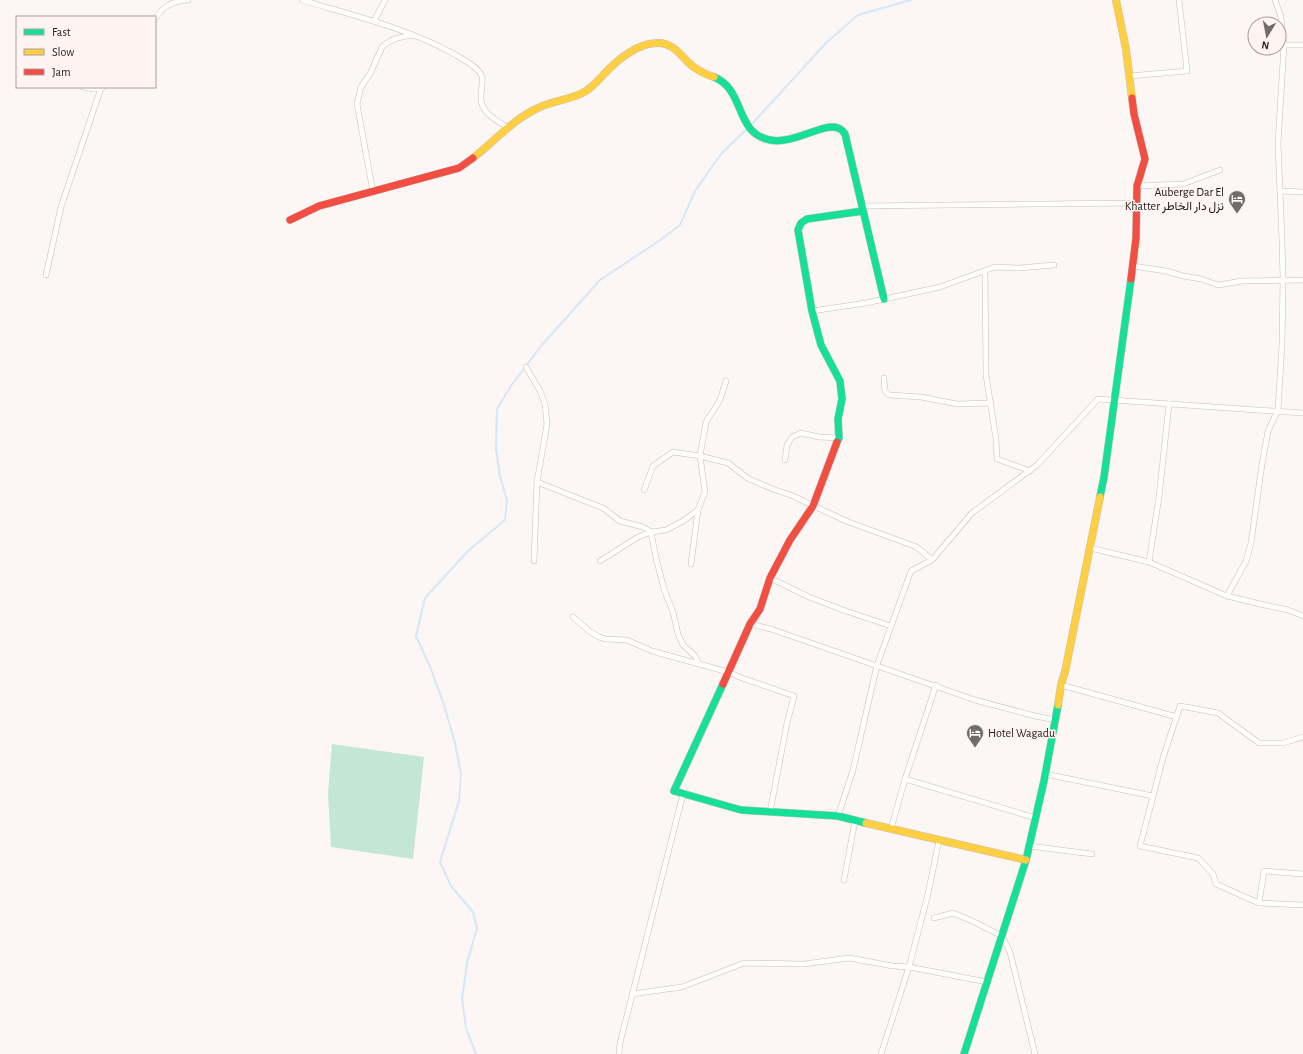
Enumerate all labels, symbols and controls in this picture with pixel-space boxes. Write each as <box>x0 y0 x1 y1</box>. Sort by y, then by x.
legend <box>16 16 156 88</box>
north arrow <box>1247 16 1287 56</box>
text: Fast <box>52 26 71 38</box>
text: N <box>1261 39 1270 51</box>
text: Slow <box>52 46 74 58</box>
text: Jam <box>52 66 71 78</box>
place label: Auberge Dar El Khatter نزل دار الخاطر <box>1125 186 1224 214</box>
hotel icon: Auberge Dar El Khatter نزل دار الخاطر <box>1227 189 1247 214</box>
hotel icon: Hotel Wagadu <box>965 723 985 748</box>
place label: Hotel Wagadu <box>988 727 1055 739</box>

